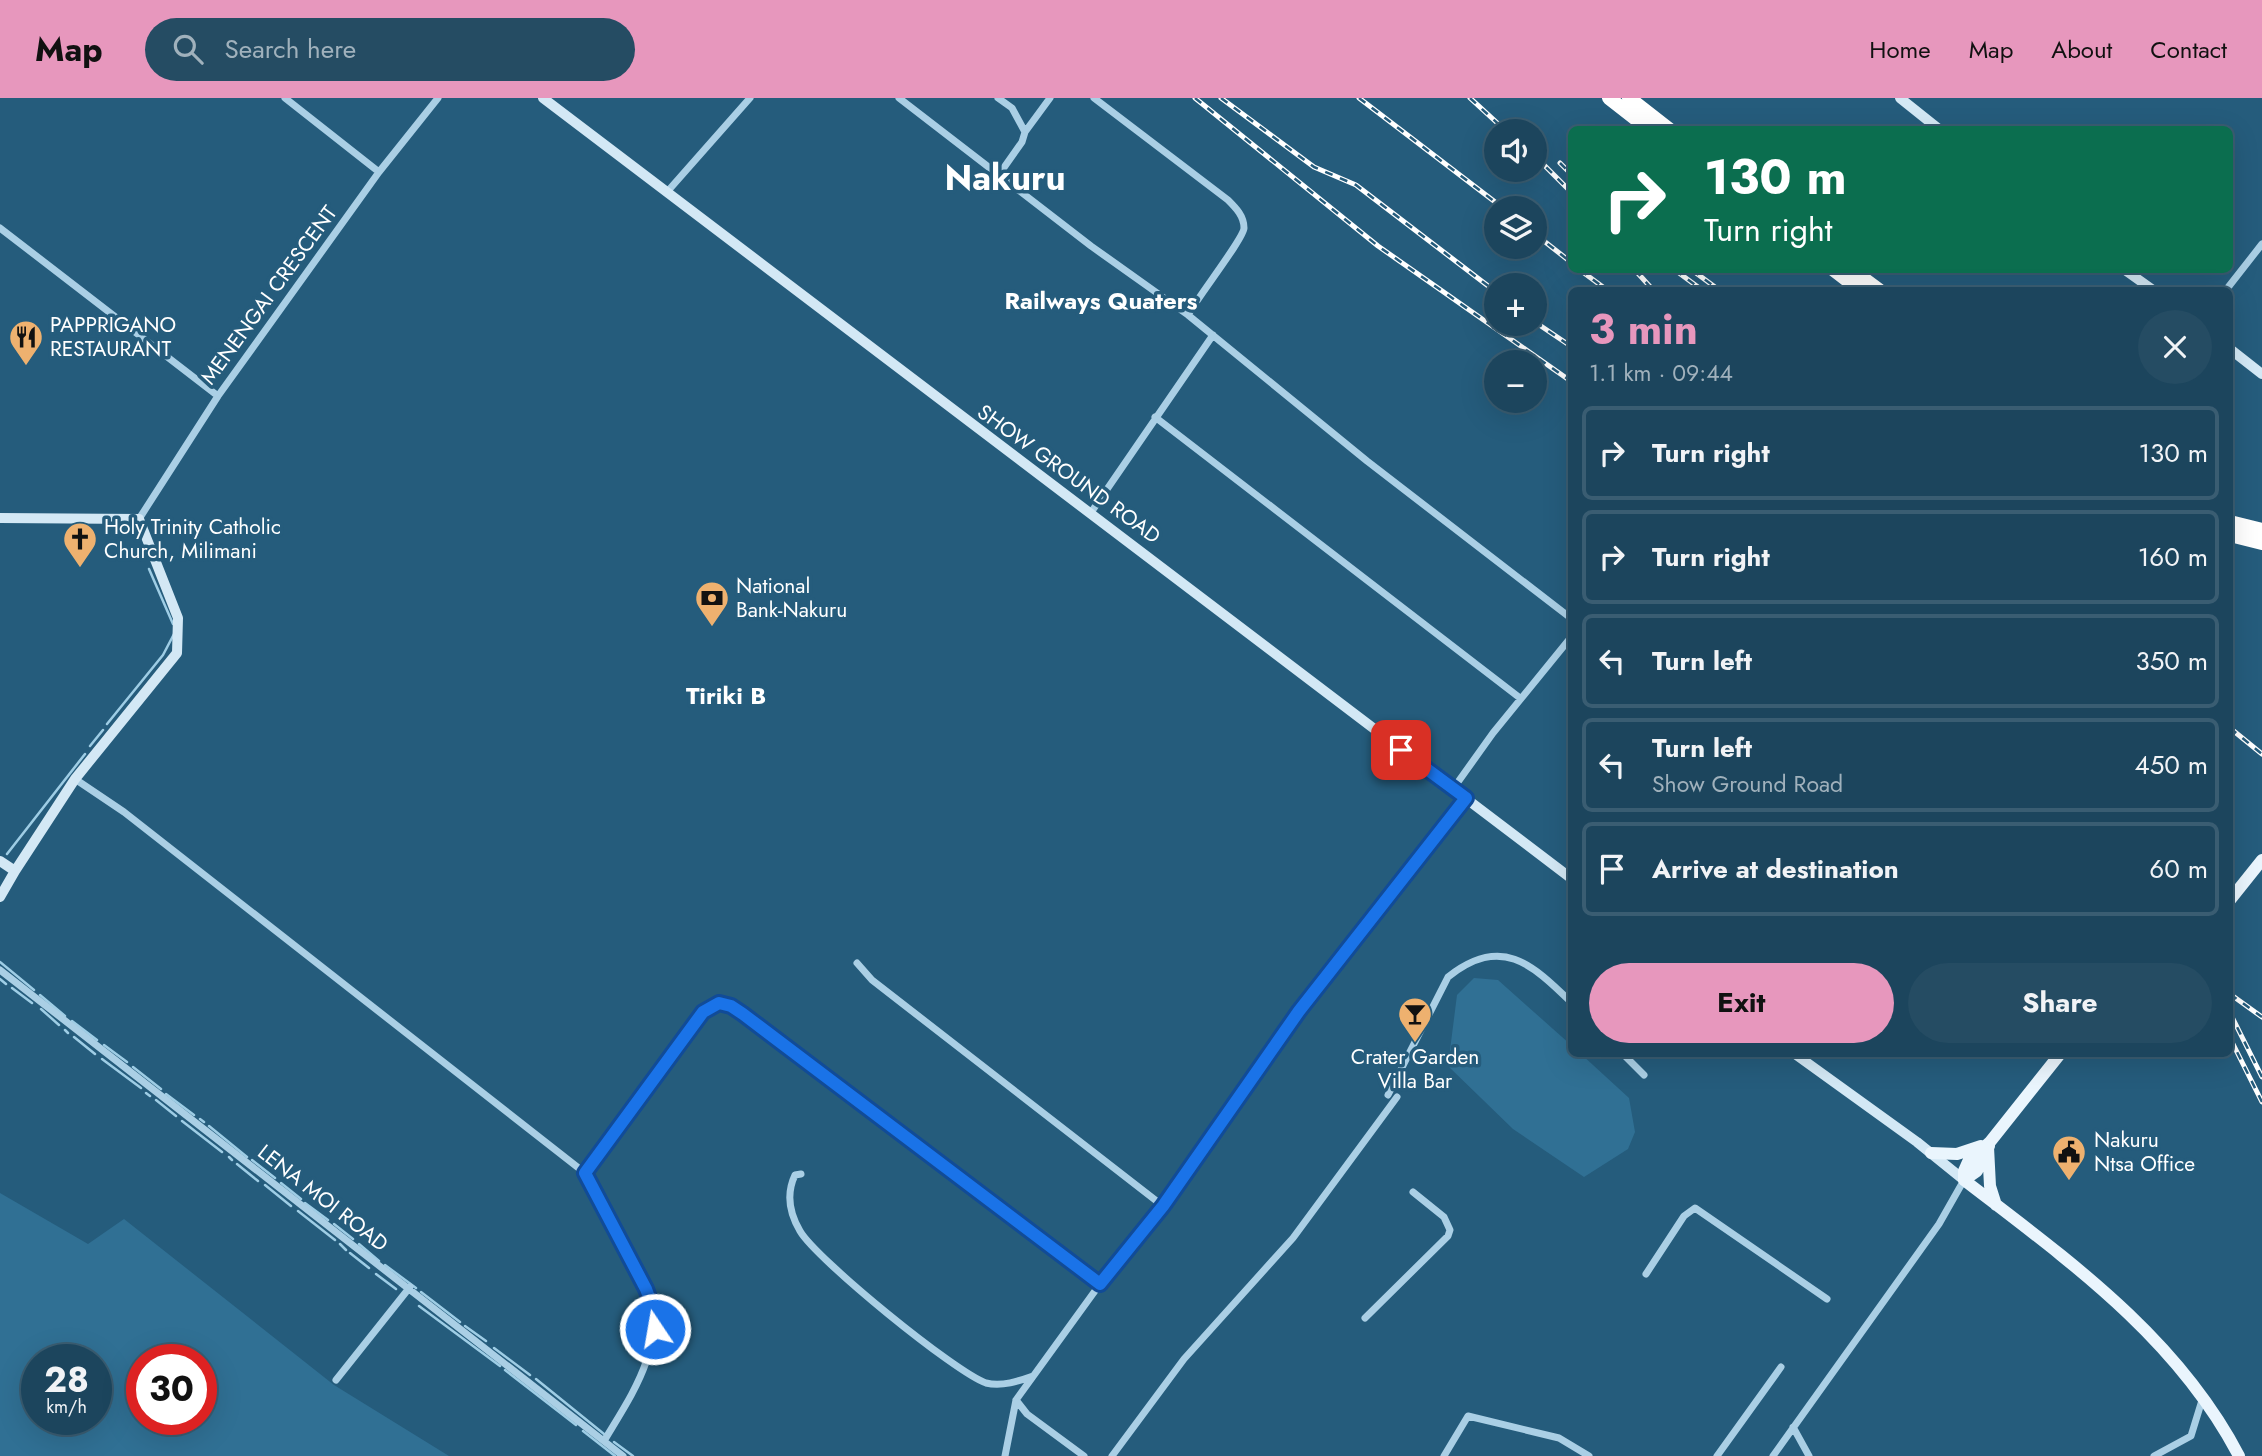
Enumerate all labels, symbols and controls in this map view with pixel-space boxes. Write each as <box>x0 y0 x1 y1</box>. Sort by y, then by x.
search box <box>145 18 635 81</box>
text: Map <box>35 26 103 73</box>
icon: search <box>169 30 207 68</box>
text: Search here <box>225 30 356 68</box>
text: Home <box>1869 32 1931 67</box>
text: Map <box>1969 32 2013 67</box>
text: About <box>2051 32 2112 67</box>
text: Contact <box>2150 32 2227 67</box>
map controls <box>1484 119 1547 413</box>
button: sound <box>1484 119 1547 182</box>
text: 130 m <box>1704 142 1847 212</box>
district label: Nakuru <box>944 153 1066 203</box>
icon: right <box>1589 154 1680 245</box>
button: layers <box>1484 196 1547 259</box>
street label: MENENGAI CRESCENT <box>194 199 344 391</box>
text: Turn right <box>1704 207 1833 253</box>
button: + <box>1484 273 1547 336</box>
district label: Railways Quaters <box>1005 283 1198 318</box>
text: 3 min <box>1589 299 1698 360</box>
place label: PAPPRIGANO RESTAURANT <box>50 310 176 364</box>
button: close <box>2138 310 2212 384</box>
restaurant icon: PAPPRIGANO RESTAURANT <box>7 318 45 367</box>
button: − <box>1484 350 1547 413</box>
text: 1.1 km · 09:44 <box>1589 356 1733 390</box>
street label: SHOW GROUND ROAD <box>971 397 1167 551</box>
icon: right <box>1593 434 1631 472</box>
text: Turn right <box>1652 434 1770 472</box>
text: 130 m <box>2138 434 2208 472</box>
place label: Holy Trinity Catholic Church, Milimani <box>104 512 281 566</box>
church icon: Holy Trinity Catholic Church, Milimani <box>61 520 99 569</box>
icon: right <box>1593 538 1631 576</box>
text: Turn right <box>1652 538 1770 576</box>
text: 160 m <box>2138 538 2208 576</box>
place label: National Bank-Nakuru <box>736 571 847 625</box>
bank icon: National Bank-Nakuru <box>693 579 731 628</box>
icon: left <box>1593 642 1631 680</box>
text: Turn left <box>1652 642 1752 680</box>
text: 350 m <box>2135 642 2208 680</box>
district label: Tiriki B <box>686 678 766 713</box>
pin <box>1371 720 1431 780</box>
text: Turn left <box>1652 729 1752 767</box>
icon: arrive <box>1382 731 1420 769</box>
icon: left <box>1593 746 1631 784</box>
text: 450 m <box>2134 746 2208 784</box>
text: Show Ground Road <box>1652 767 1843 801</box>
icon: arrive <box>1593 850 1631 888</box>
text: Arrive at destination <box>1652 850 1899 888</box>
text: 60 m <box>2149 850 2208 888</box>
button: Exit <box>1589 963 1894 1043</box>
button: Share <box>1908 963 2212 1043</box>
bar icon: Crater Garden Villa Bar <box>1396 995 1434 1044</box>
place label: Crater Garden Villa Bar <box>1351 1042 1479 1096</box>
place label: Nakuru Ntsa Office <box>2094 1125 2195 1179</box>
public building icon: Nakuru Ntsa Office <box>2050 1133 2088 1182</box>
street label: LENA MOI ROAD <box>251 1137 395 1259</box>
position arrow <box>618 1292 692 1366</box>
speed limit sign: 30 <box>126 1344 217 1435</box>
text: 28 <box>44 1355 89 1405</box>
text: km/h <box>46 1394 87 1420</box>

